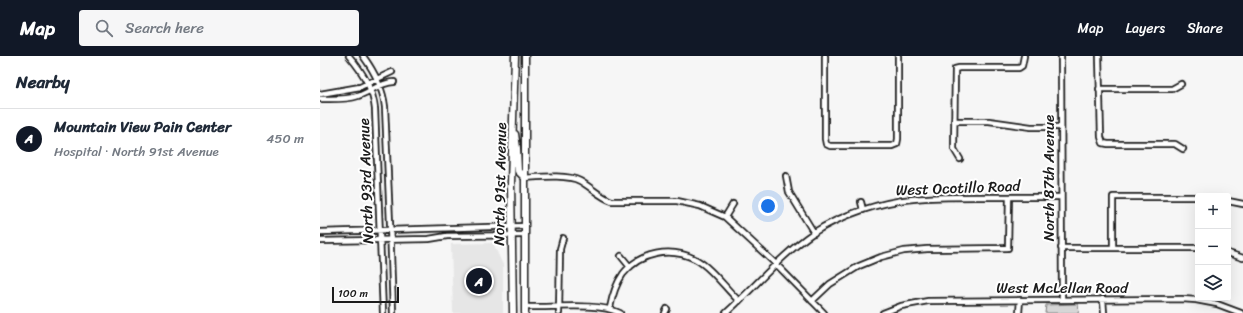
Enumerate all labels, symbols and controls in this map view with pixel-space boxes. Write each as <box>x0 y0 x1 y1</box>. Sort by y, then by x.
search box <box>79 10 359 46</box>
text: Map <box>20 12 55 45</box>
text: Search here <box>125 15 204 41</box>
text: Map <box>1078 16 1103 41</box>
text: Layers <box>1125 16 1165 41</box>
text: Share <box>1187 16 1223 41</box>
icon: search <box>93 17 115 39</box>
text: Nearby <box>16 67 70 97</box>
text: Mountain View Pain Center <box>54 114 231 140</box>
street label: North 87th Avenue <box>1036 115 1062 241</box>
street label: North 93rd Avenue <box>351 118 381 244</box>
street label: North 91st Avenue <box>486 122 514 246</box>
text: A <box>25 127 33 150</box>
text: 450 m <box>266 127 304 150</box>
text: Hospital · North 91st Avenue <box>54 140 219 163</box>
street label: West Ocotillo Road <box>895 173 1022 203</box>
map controls <box>1195 193 1231 301</box>
button: + <box>1195 193 1231 229</box>
your location <box>758 196 778 216</box>
button: − <box>1195 229 1231 265</box>
button: layers <box>1195 265 1231 301</box>
pin: A <box>466 266 492 296</box>
street label: West McLellan Road <box>996 275 1129 301</box>
text: 100 m <box>338 284 368 303</box>
scale bar <box>332 285 399 304</box>

